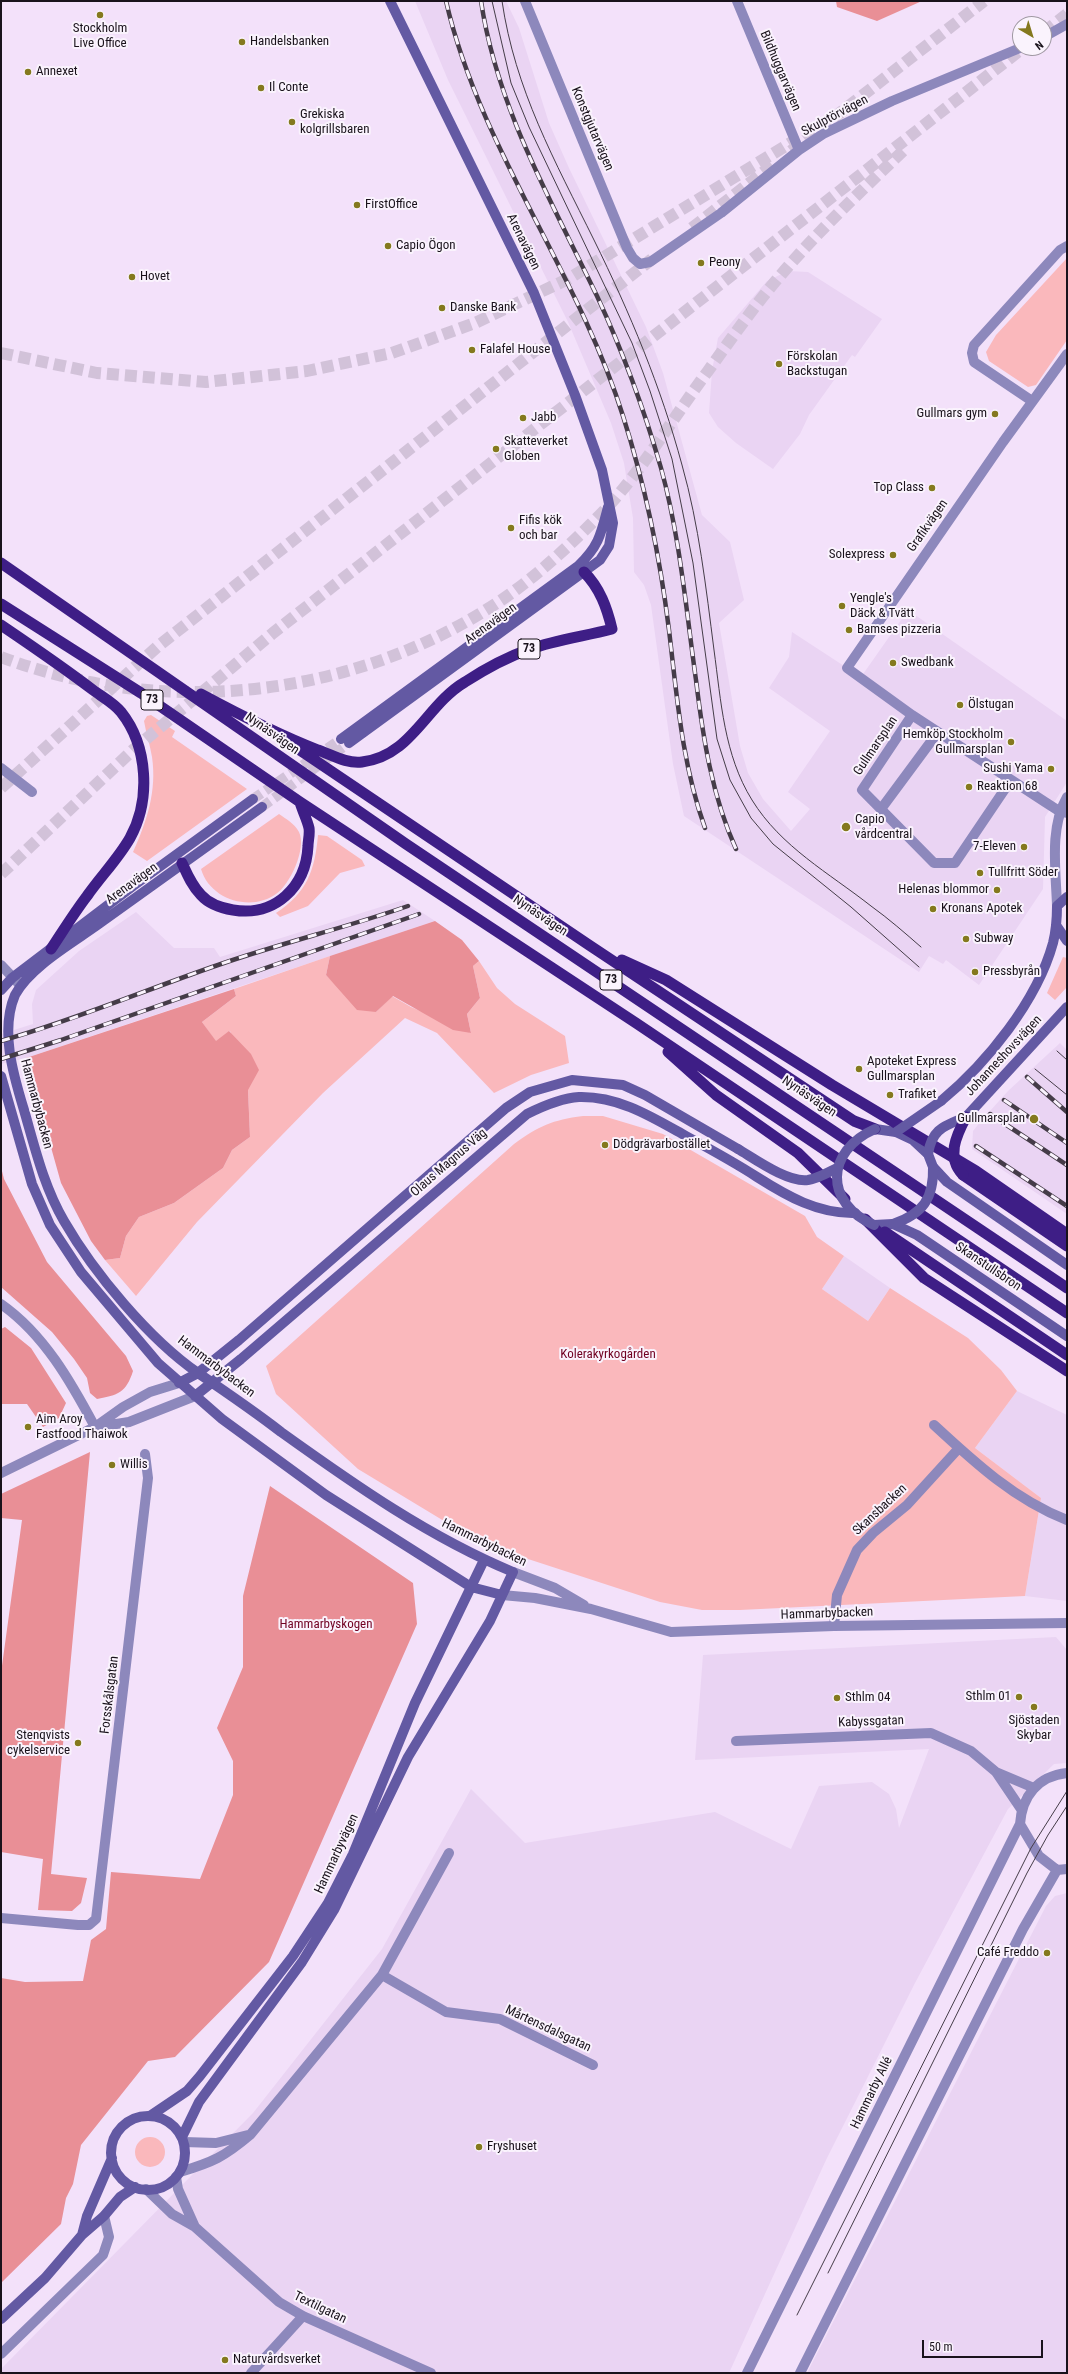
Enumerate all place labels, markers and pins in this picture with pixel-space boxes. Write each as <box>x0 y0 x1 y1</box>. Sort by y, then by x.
marker: Stockholm Live Office <box>95 10 105 20</box>
place label: Stockholm Live Office <box>73 21 127 52</box>
place label: Handelsbanken <box>250 34 329 50</box>
marker: Handelsbanken <box>237 37 247 47</box>
place label: Annexet <box>36 64 78 80</box>
marker: Annexet <box>23 67 33 77</box>
place label: Il Conte <box>269 80 308 96</box>
marker: Il Conte <box>256 83 266 93</box>
place label: Grekiska kolgrillsbaren <box>300 107 369 138</box>
marker: Grekiska kolgrillsbaren <box>287 117 297 127</box>
place label: FirstOffice <box>365 197 418 213</box>
marker: FirstOffice <box>352 200 362 210</box>
place label: Capio Ögon <box>396 238 456 254</box>
marker: Capio Ögon <box>383 241 393 251</box>
place label: Peony <box>709 255 740 271</box>
marker: Peony <box>696 258 706 268</box>
place label: Hovet <box>140 269 170 285</box>
marker: Hovet <box>127 272 137 282</box>
place label: Danske Bank <box>450 300 516 316</box>
marker: Danske Bank <box>437 303 447 313</box>
place label: Falafel House <box>480 342 550 358</box>
marker: Falafel House <box>467 345 477 355</box>
place label: Förskolan Backstugan <box>787 349 847 380</box>
marker: Förskolan Backstugan <box>774 359 784 369</box>
place label: Gullmars gym <box>917 406 987 422</box>
marker: Gullmars gym <box>990 409 1000 419</box>
place label: Jabb <box>531 410 556 426</box>
marker: Jabb <box>518 413 528 423</box>
place label: Skatteverket Globen <box>504 434 568 465</box>
marker: Skatteverket Globen <box>491 444 501 454</box>
place label: Top Class <box>874 480 924 496</box>
marker: Top Class <box>927 483 937 493</box>
place label: Fifis kök och bar <box>519 513 562 544</box>
marker: Fifis kök och bar <box>506 523 516 533</box>
place label: Solexpress <box>829 547 885 563</box>
marker: Solexpress <box>888 550 898 560</box>
place label: Yengle's Däck & Tvätt <box>850 591 914 622</box>
marker: Yengle's Däck & Tvätt <box>837 601 847 611</box>
place label: Bamses pizzeria <box>857 622 941 638</box>
marker: Bamses pizzeria <box>844 625 854 635</box>
place label: Swedbank <box>901 655 954 671</box>
marker: Swedbank <box>888 658 898 668</box>
place label: Ölstugan <box>968 697 1014 713</box>
marker: Ölstugan <box>955 700 965 710</box>
place label: Hemköp Stockholm Gullmarsplan <box>903 727 1003 758</box>
marker: Hemköp Stockholm Gullmarsplan <box>1006 737 1016 747</box>
place label: Sushi Yama <box>983 761 1043 777</box>
marker: Sushi Yama <box>1046 764 1056 774</box>
place label: Reaktion 68 <box>977 779 1038 795</box>
marker: Reaktion 68 <box>964 782 974 792</box>
place label: Capio vårdcentral <box>855 812 912 843</box>
marker: Capio vårdcentral <box>840 821 852 833</box>
place label: 7-Eleven <box>973 839 1016 855</box>
marker: 7-Eleven <box>1019 842 1029 852</box>
place label: Tullfritt Söder <box>988 865 1058 881</box>
marker: Tullfritt Söder <box>975 868 985 878</box>
place label: Helenas blommor <box>898 882 989 898</box>
marker: Helenas blommor <box>992 885 1002 895</box>
place label: Kronans Apotek <box>941 901 1022 917</box>
marker: Kronans Apotek <box>928 904 938 914</box>
place label: Subway <box>974 931 1013 947</box>
marker: Subway <box>961 934 971 944</box>
place label: Pressbyrån <box>983 964 1040 980</box>
marker: Pressbyrån <box>970 967 980 977</box>
place label: Apoteket Express Gullmarsplan <box>867 1054 956 1085</box>
marker: Apoteket Express Gullmarsplan <box>854 1064 864 1074</box>
place label: Trafiket <box>898 1087 936 1103</box>
marker: Trafiket <box>885 1090 895 1100</box>
place label: Gullmarsplan <box>957 1111 1025 1127</box>
marker: Gullmarsplan <box>1028 1113 1040 1125</box>
place label: Dödgrävarbostället <box>613 1137 710 1153</box>
marker: Dödgrävarbostället <box>600 1140 610 1150</box>
place label: Aim Aroy Fastfood Thaiwok <box>36 1412 128 1443</box>
marker: Aim Aroy Fastfood Thaiwok <box>23 1422 33 1432</box>
place label: Willis <box>120 1457 148 1473</box>
marker: Willis <box>107 1460 117 1470</box>
place label: Sthlm 01 <box>966 1689 1011 1705</box>
place label: Sthlm 04 <box>845 1690 890 1706</box>
marker: Sthlm 01 <box>1014 1692 1024 1702</box>
marker: Sthlm 04 <box>832 1693 842 1703</box>
marker: Sjöstaden Skybar <box>1029 1702 1039 1712</box>
place label: Sjöstaden Skybar <box>1008 1713 1060 1744</box>
place label: Stenqvists cykelservice <box>7 1728 70 1759</box>
marker: Stenqvists cykelservice <box>73 1738 83 1748</box>
place label: Café Freddo <box>977 1945 1039 1961</box>
marker: Café Freddo <box>1042 1948 1052 1958</box>
place label: Fryshuset <box>487 2139 537 2155</box>
marker: Fryshuset <box>474 2142 484 2152</box>
place label: Naturvårdsverket <box>233 2352 321 2368</box>
marker: Naturvårdsverket <box>220 2355 230 2365</box>

